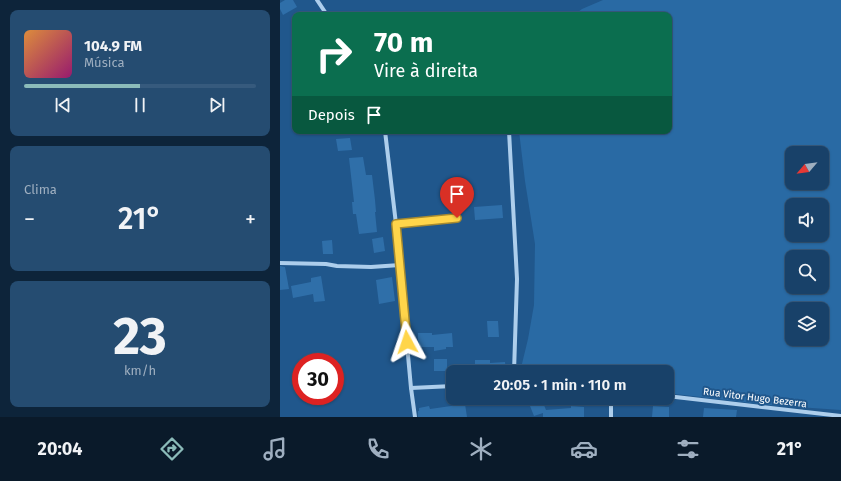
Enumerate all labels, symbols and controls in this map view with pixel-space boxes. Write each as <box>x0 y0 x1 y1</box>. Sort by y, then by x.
text: 70 m <box>374 26 433 59</box>
icon: right <box>308 28 360 80</box>
text: 104.9 FM <box>84 37 142 55</box>
text: Música <box>84 55 125 70</box>
text: Vire à direita <box>374 60 478 82</box>
icon: previous <box>52 94 74 116</box>
icon: pause <box>129 94 151 116</box>
icon: next <box>206 94 228 116</box>
icon: arrive <box>363 104 385 126</box>
text: Depois <box>308 106 355 124</box>
north arrow <box>785 146 829 190</box>
map controls <box>785 146 829 346</box>
pin <box>440 177 474 218</box>
text: Clima <box>24 182 57 197</box>
icon: arrive <box>446 183 468 205</box>
button: sound <box>785 198 829 242</box>
text: 21° <box>118 201 162 237</box>
text: − <box>24 206 35 233</box>
text: + <box>245 206 256 233</box>
button: search <box>785 250 829 294</box>
button: layers <box>785 302 829 346</box>
text: 23 <box>113 305 167 368</box>
position arrow <box>386 321 428 363</box>
speed limit sign: 30 <box>292 353 344 405</box>
text: km/h <box>124 363 156 378</box>
text: 20:05 · 1 min · 110 m <box>493 376 627 394</box>
street label: Rua Vitor Hugo Bezerra <box>702 386 808 410</box>
icon: directions <box>158 435 186 463</box>
icon: music <box>261 435 289 463</box>
icon: phone <box>364 435 392 463</box>
icon: climate <box>467 435 495 463</box>
icon: car <box>570 435 598 463</box>
icon: filters <box>674 435 702 463</box>
text: 20:04 <box>38 438 82 460</box>
text: 21° <box>777 438 803 460</box>

